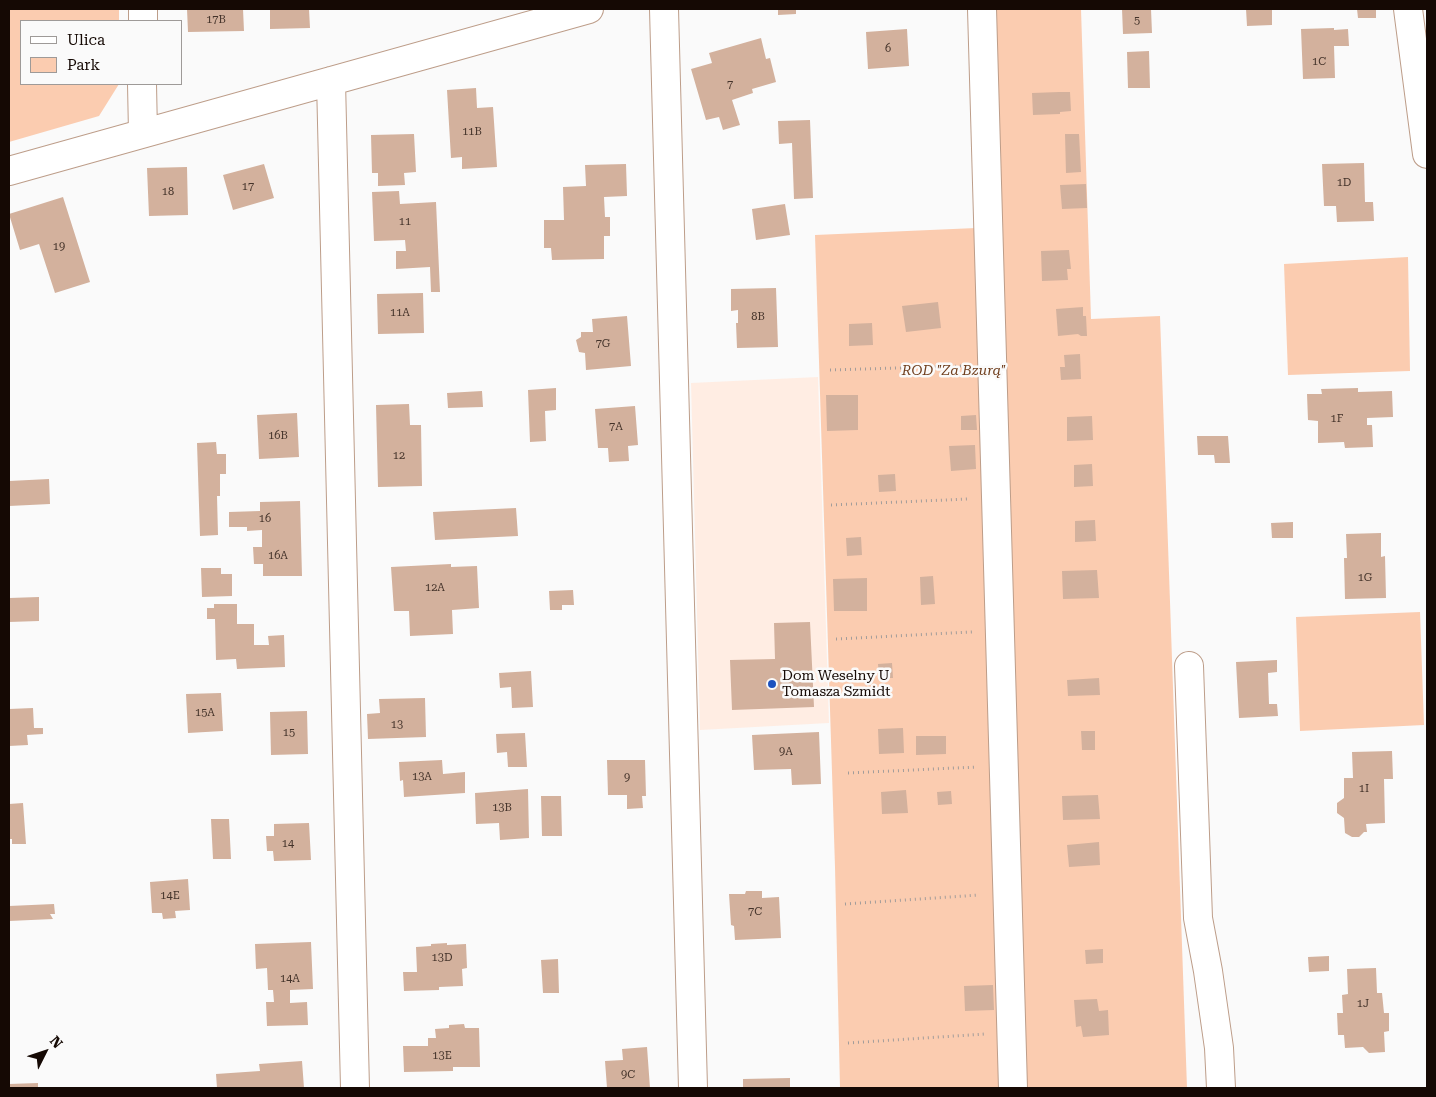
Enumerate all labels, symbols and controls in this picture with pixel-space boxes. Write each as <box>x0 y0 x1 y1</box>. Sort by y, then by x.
house number: 17B <box>206 13 226 27</box>
house number: 5 <box>1134 14 1140 28</box>
legend <box>20 20 182 85</box>
text: Ulica <box>67 31 105 49</box>
house number: 6 <box>885 42 891 56</box>
house number: 1C <box>1312 55 1326 69</box>
text: Park <box>67 56 100 74</box>
house number: 7 <box>727 78 733 92</box>
house number: 11B <box>462 125 482 139</box>
house number: 1D <box>1337 176 1351 190</box>
house number: 17 <box>242 180 254 194</box>
house number: 18 <box>162 185 174 199</box>
house number: 11 <box>399 215 411 229</box>
house number: 19 <box>53 240 65 254</box>
house number: 11A <box>390 306 410 320</box>
house number: 8B <box>751 310 765 324</box>
house number: 7G <box>596 337 610 351</box>
park label: ROD "Za Bzurą" <box>902 363 1006 379</box>
house number: 1F <box>1331 412 1343 426</box>
house number: 7A <box>609 420 623 434</box>
house number: 16B <box>268 429 288 443</box>
house number: 12 <box>393 449 405 463</box>
house number: 16 <box>259 512 271 526</box>
house number: 16A <box>268 549 288 563</box>
house number: 1G <box>1358 571 1372 585</box>
house number: 12A <box>425 581 445 595</box>
place label: Dom Weselny U Tomasza Szmidt <box>782 668 890 700</box>
marker: Dom Weselny U Tomasza Szmidt <box>766 678 778 690</box>
house number: 15A <box>195 706 215 720</box>
house number: 13 <box>391 718 403 732</box>
house number: 15 <box>283 726 295 740</box>
house number: 9A <box>779 745 793 759</box>
house number: 13A <box>412 770 432 784</box>
house number: 9 <box>624 771 630 785</box>
house number: 1I <box>1359 782 1369 796</box>
house number: 13B <box>492 801 512 815</box>
house number: 14 <box>282 837 294 851</box>
house number: 14E <box>160 889 180 903</box>
house number: 7C <box>748 905 762 919</box>
house number: 13D <box>432 951 452 965</box>
house number: 14A <box>280 972 300 986</box>
house number: 1J <box>1357 997 1369 1011</box>
north arrow <box>20 1027 70 1077</box>
text: N <box>47 1033 66 1051</box>
house number: 13E <box>432 1049 452 1063</box>
house number: 9C <box>621 1068 635 1082</box>

